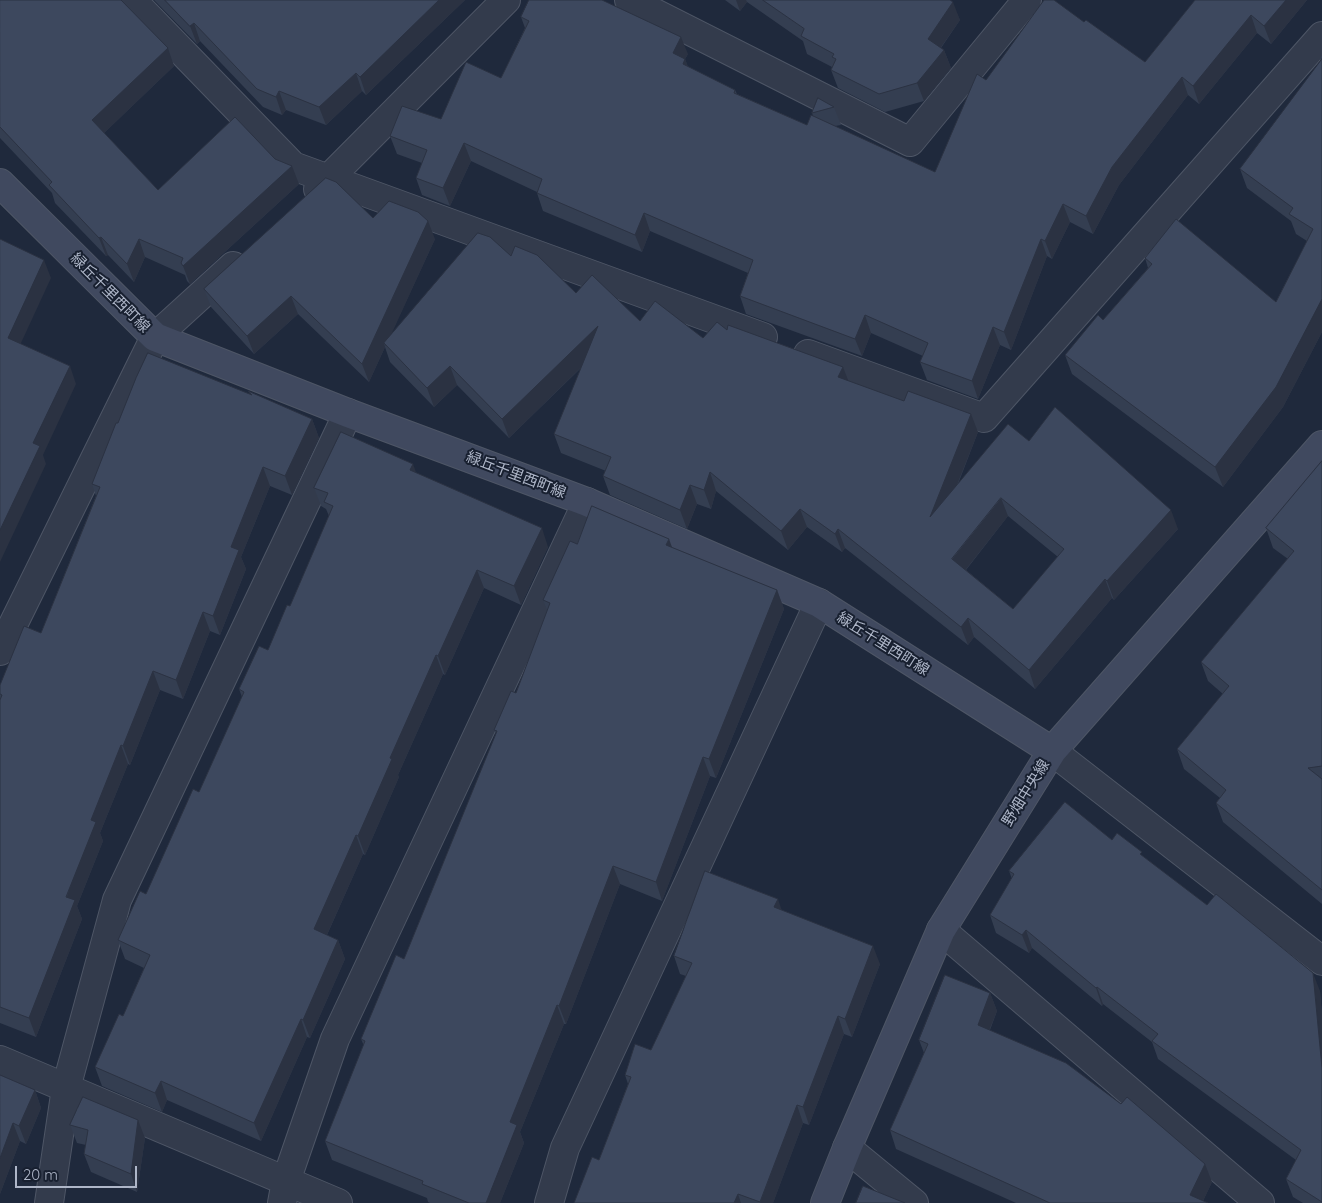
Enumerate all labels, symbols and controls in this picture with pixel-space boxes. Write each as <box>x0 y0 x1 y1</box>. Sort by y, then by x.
street label: 緑丘千里西町線 <box>67 250 153 336</box>
street label: 緑丘千里西町線 <box>464 448 568 502</box>
street label: 緑丘千里西町線 <box>834 609 932 679</box>
street label: 野畑中央線 <box>998 756 1054 830</box>
scale bar <box>18 1156 140 1188</box>
text: 20 m <box>23 1165 58 1184</box>

